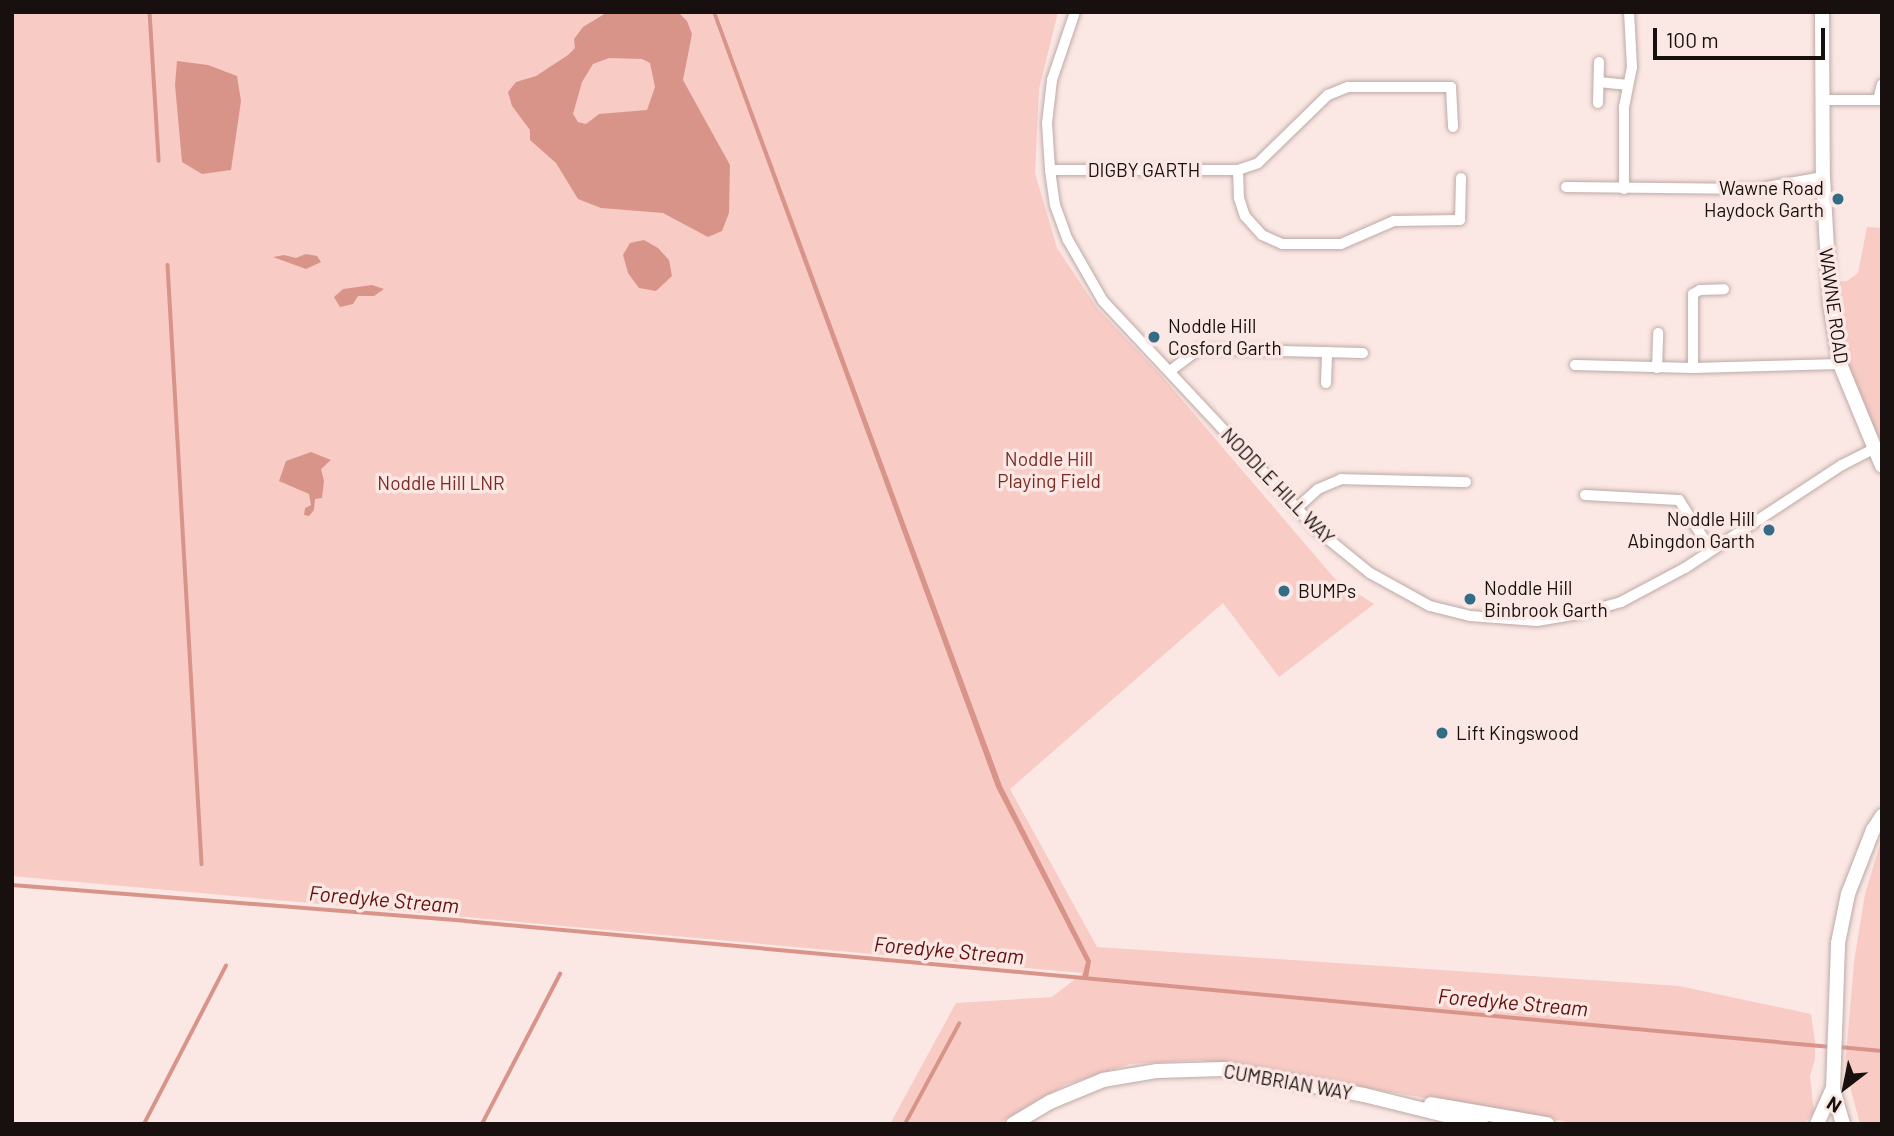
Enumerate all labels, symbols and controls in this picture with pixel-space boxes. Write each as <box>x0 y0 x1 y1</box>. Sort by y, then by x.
scale bar <box>1656 14 1828 58</box>
text: 100 m <box>1666 27 1719 52</box>
street label: DIGBY GARTH <box>1088 159 1200 181</box>
place label: Wawne Road Haydock Garth <box>1704 177 1824 221</box>
marker: Wawne Road Haydock Garth <box>1830 191 1846 207</box>
street label: WAWNE ROAD <box>1815 247 1853 365</box>
place label: Noddle Hill Cosford Garth <box>1168 315 1282 359</box>
marker: Noddle Hill Cosford Garth <box>1146 329 1162 345</box>
street label: NODDLE HILL WAY <box>1217 423 1339 549</box>
park label: Noddle Hill Playing Field <box>997 448 1101 492</box>
park label: Noddle Hill LNR <box>377 472 505 494</box>
place label: Noddle Hill Abingdon Garth <box>1628 508 1755 552</box>
marker: Noddle Hill Abingdon Garth <box>1761 522 1777 538</box>
place label: Noddle Hill Binbrook Garth <box>1484 577 1608 621</box>
place label: BUMPs <box>1298 580 1356 602</box>
marker: BUMPs <box>1276 583 1292 599</box>
marker: Noddle Hill Binbrook Garth <box>1462 591 1478 607</box>
place label: Lift Kingswood <box>1456 722 1579 744</box>
marker: Lift Kingswood <box>1434 725 1450 741</box>
water label: Foredyke Stream <box>308 880 460 918</box>
water label: Foredyke Stream <box>873 931 1025 969</box>
water label: Foredyke Stream <box>1437 983 1589 1021</box>
north arrow <box>1810 1052 1880 1122</box>
street label: CUMBRIAN WAY <box>1222 1059 1354 1105</box>
text: N <box>1822 1092 1845 1118</box>

